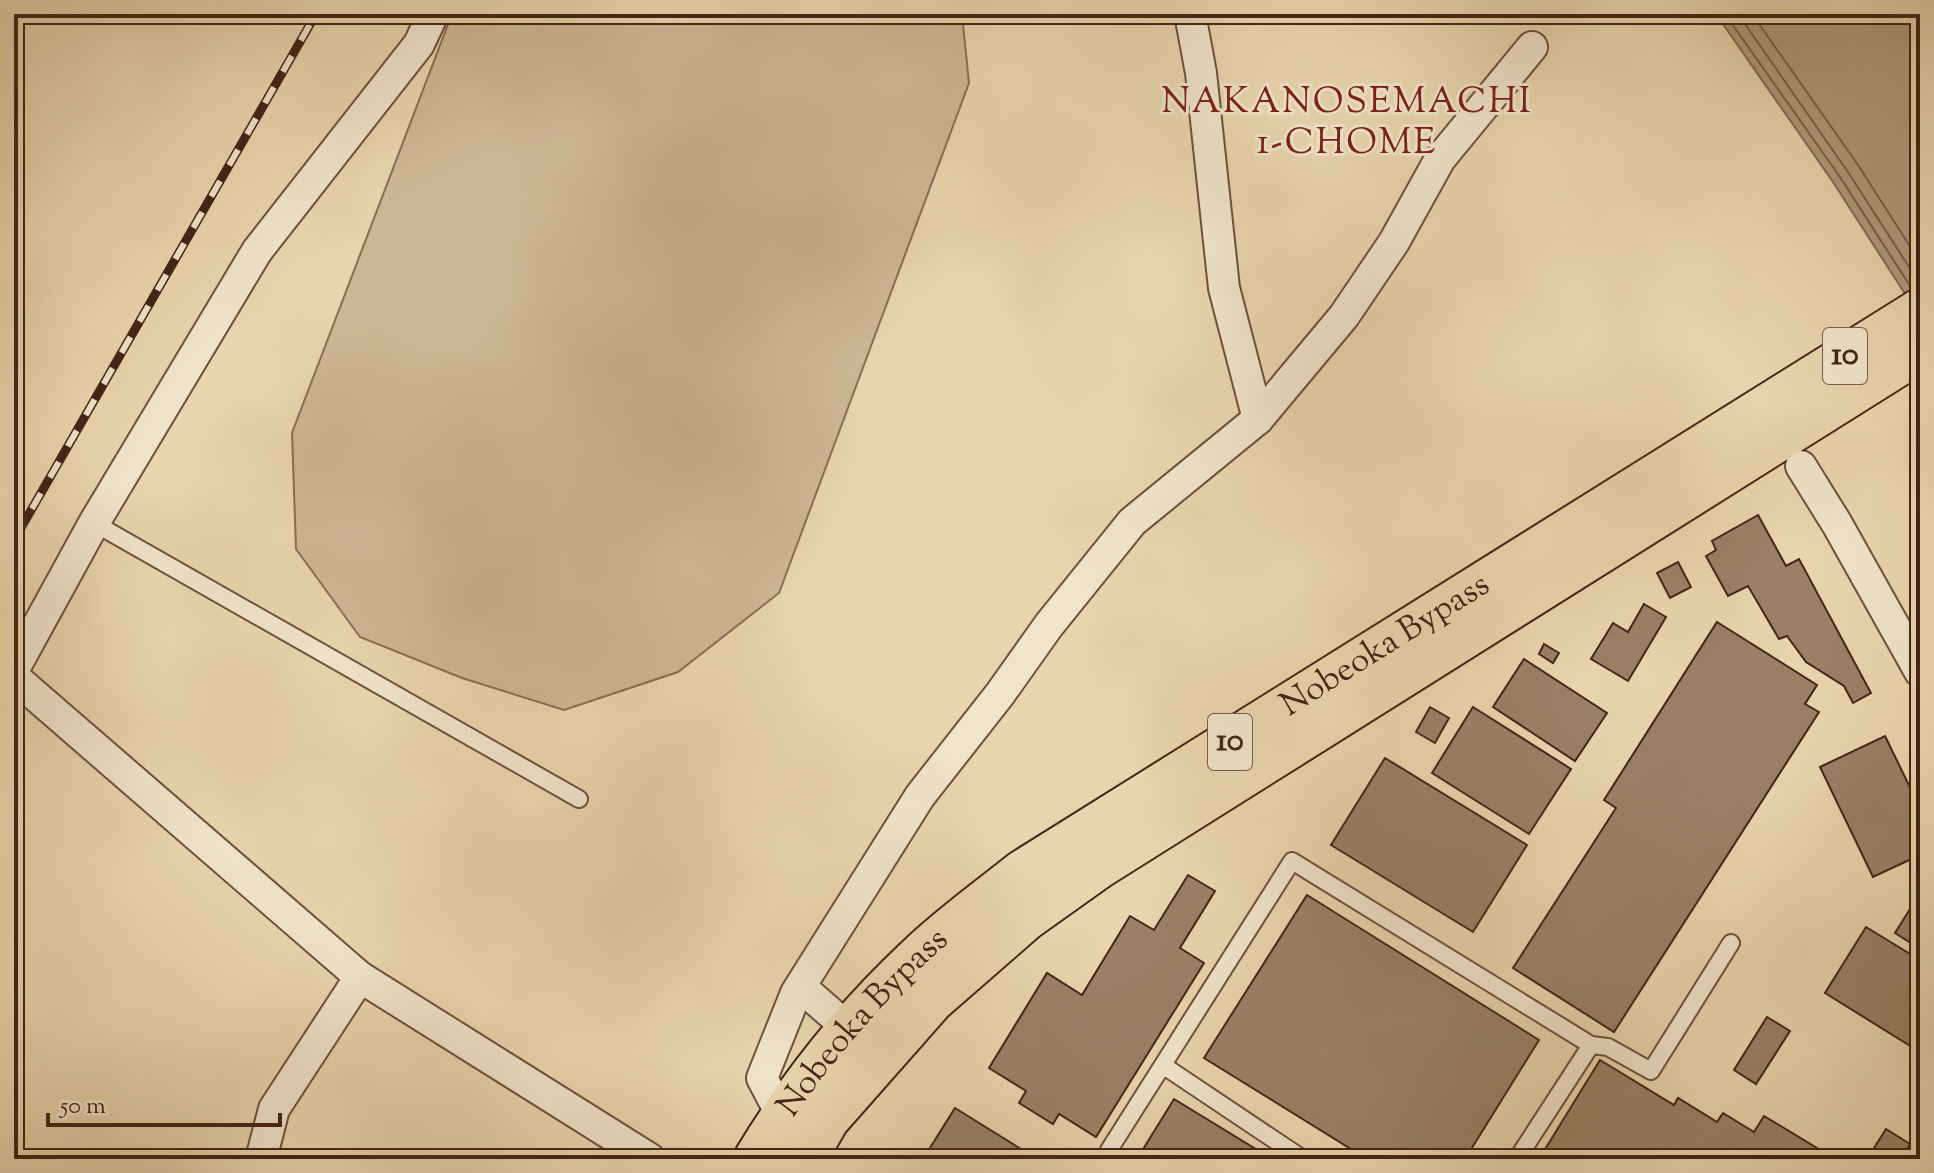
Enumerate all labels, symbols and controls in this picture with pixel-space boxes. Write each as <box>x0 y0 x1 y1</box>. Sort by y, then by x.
district label: NAKANOSEMACHI 1-CHOME <box>1161 77 1533 170</box>
road number: 10 <box>1823 328 1867 384</box>
street label: Nobeoka Bypass <box>1271 561 1500 730</box>
road number: 10 <box>1208 714 1252 770</box>
street label: Nobeoka Bypass <box>765 916 960 1127</box>
scale bar <box>48 1077 280 1127</box>
text: 50 m <box>58 1090 106 1124</box>

